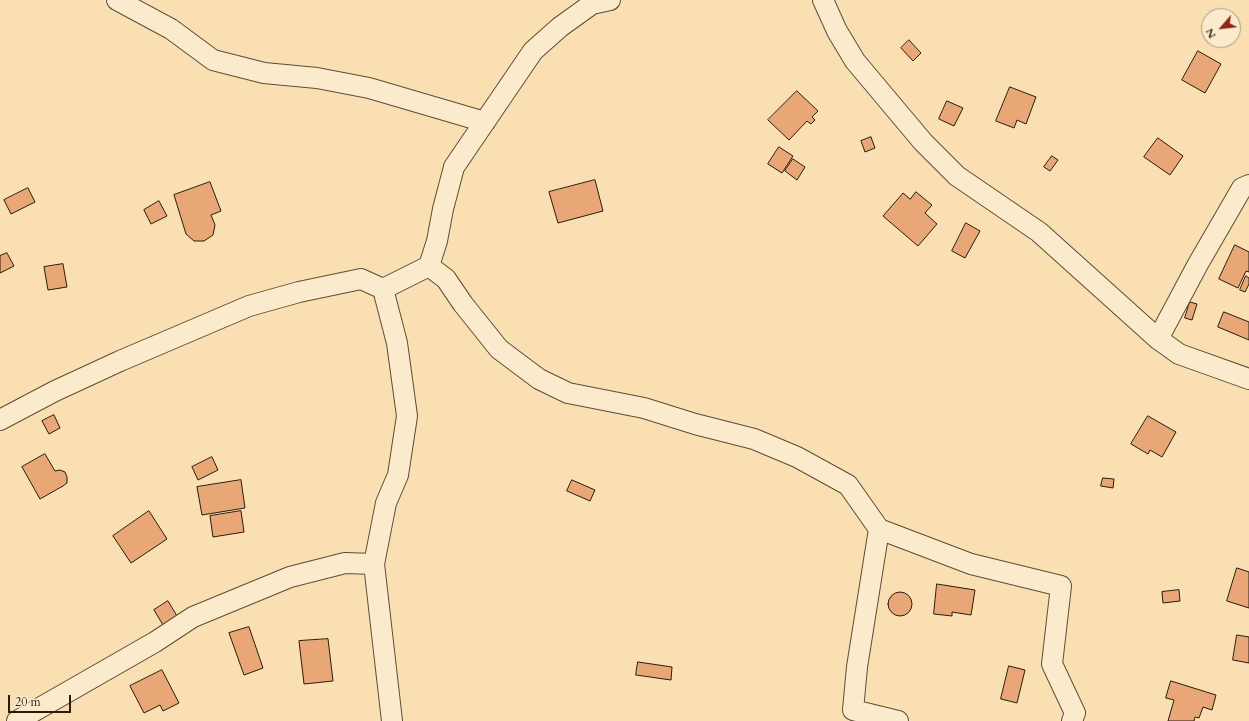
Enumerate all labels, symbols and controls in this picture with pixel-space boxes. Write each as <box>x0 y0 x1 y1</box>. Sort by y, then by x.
north arrow <box>1201 8 1241 48</box>
text: N <box>1202 26 1220 41</box>
scale bar <box>10 687 73 713</box>
text: 20 m <box>15 694 41 710</box>

